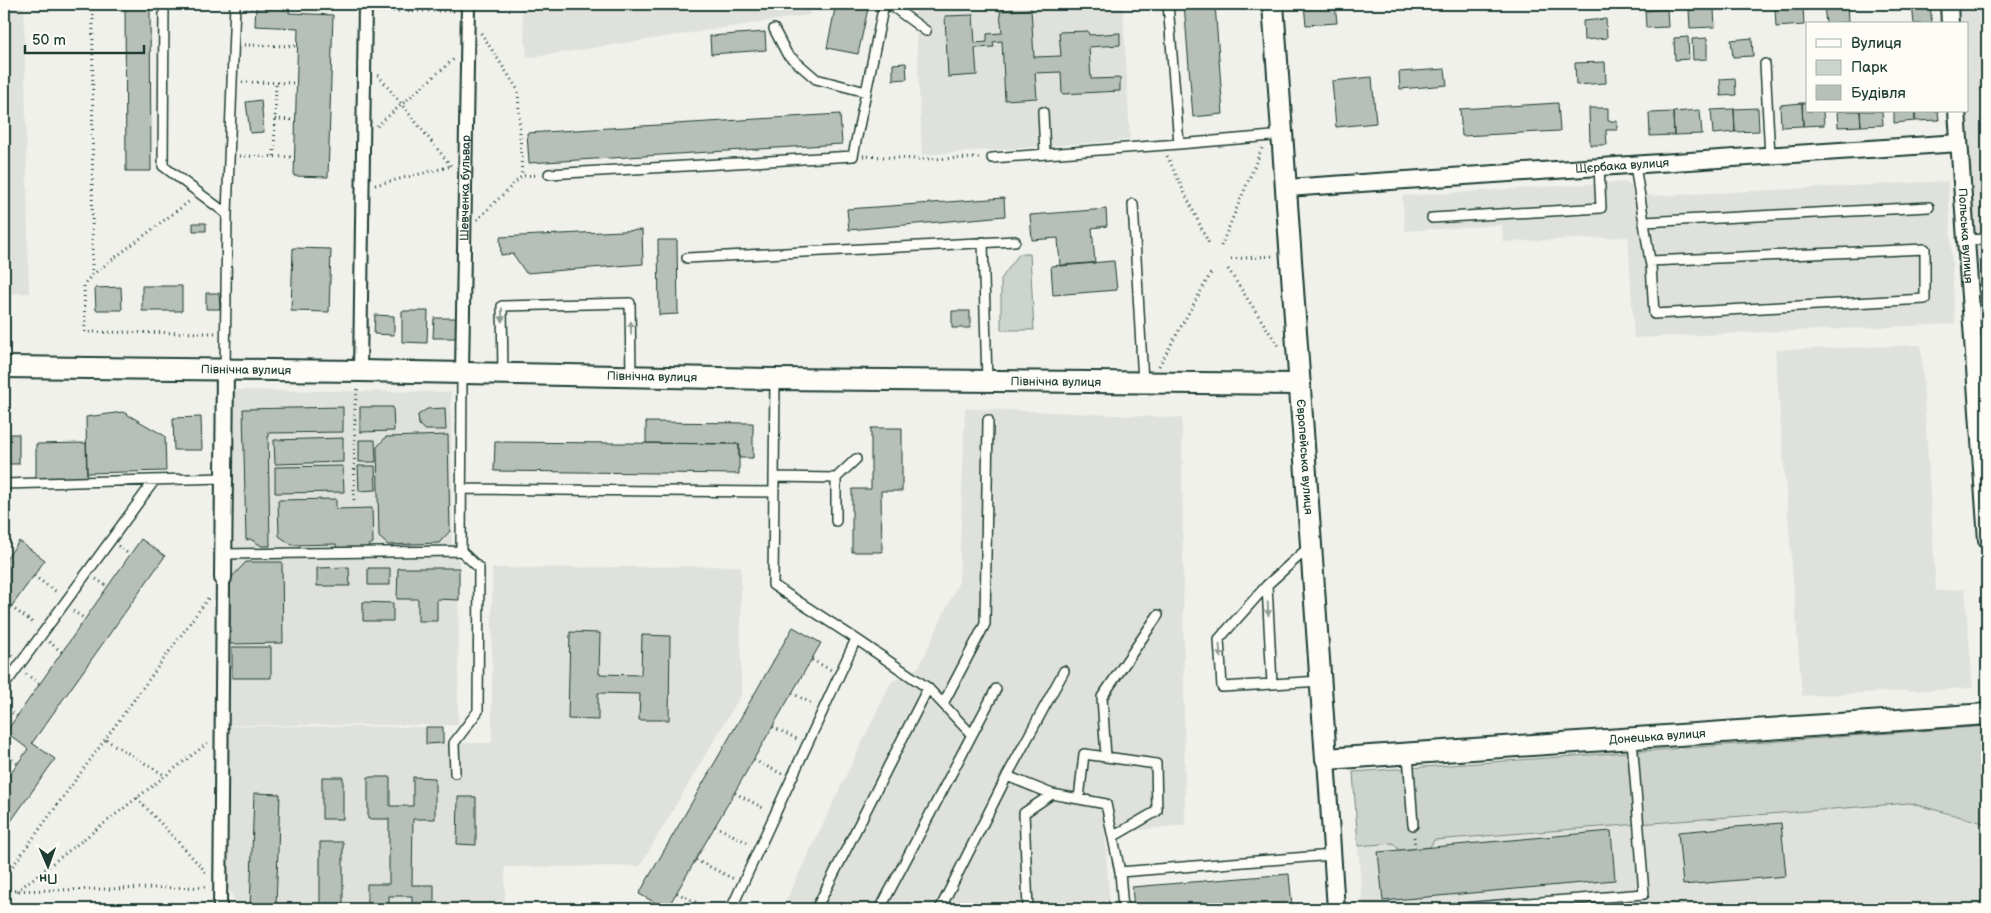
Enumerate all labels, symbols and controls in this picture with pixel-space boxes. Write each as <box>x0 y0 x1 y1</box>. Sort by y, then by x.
scale bar <box>25 22 144 54</box>
legend <box>1806 22 1968 112</box>
text: 50 m <box>32 31 66 50</box>
text: Вулиця <box>1851 34 1902 53</box>
text: Парк <box>1851 58 1888 77</box>
text: Будівля <box>1851 84 1906 103</box>
street label: Шевченка бульвар <box>457 135 474 241</box>
street label: Щєрбака вулиця <box>1575 155 1670 177</box>
street label: Польська вулиця <box>1954 188 1976 284</box>
one-way arrow <box>498 307 506 323</box>
one-way arrow <box>627 320 635 336</box>
street label: Північна вулиця <box>201 362 292 378</box>
street label: Північна вулиця <box>607 369 698 386</box>
street label: Північна вулиця <box>1011 374 1102 390</box>
street label: Європейська вулиця <box>1293 399 1316 515</box>
one-way arrow <box>1265 602 1273 618</box>
one-way arrow <box>1216 643 1224 659</box>
street label: Донецька вулиця <box>1609 726 1707 748</box>
north arrow <box>22 840 72 890</box>
text: Пн <box>39 870 58 887</box>

